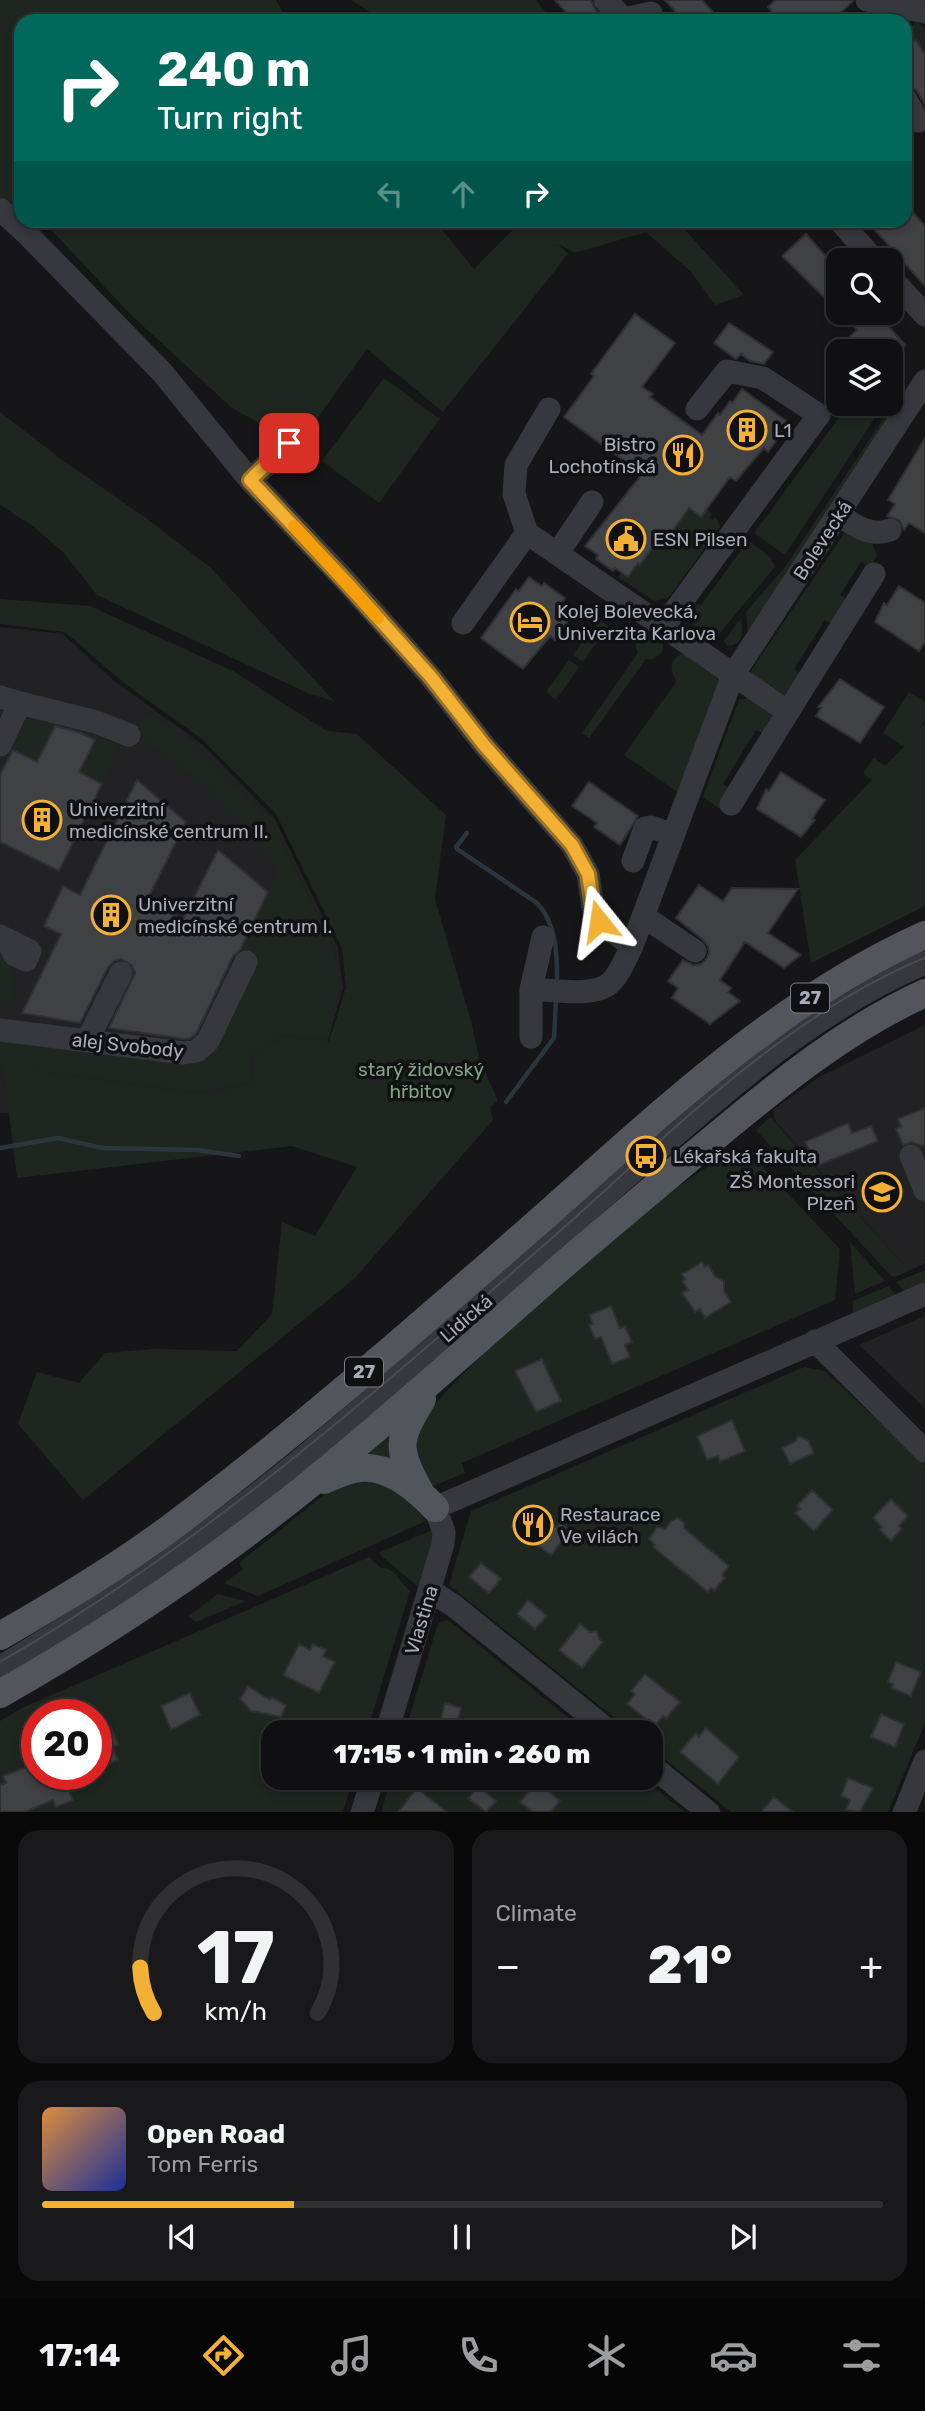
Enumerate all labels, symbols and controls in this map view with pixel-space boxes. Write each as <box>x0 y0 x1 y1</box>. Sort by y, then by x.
text: 240 m <box>157 40 311 98</box>
icon: right <box>42 42 133 133</box>
text: Turn right <box>157 99 302 137</box>
icon: left <box>371 175 409 213</box>
icon: ahead <box>444 175 482 213</box>
icon: right <box>517 175 555 213</box>
map controls <box>826 248 903 416</box>
button: search <box>826 248 903 325</box>
button: layers <box>826 339 903 416</box>
building icon: L1 <box>726 409 768 451</box>
pin <box>259 413 319 473</box>
place label: L1 <box>774 419 792 442</box>
icon: arrive <box>270 424 308 462</box>
place label: Bistro Lochotínská <box>548 433 656 478</box>
restaurant icon: Bistro Lochotínská <box>662 434 704 476</box>
street label: Bolevecká <box>788 496 857 584</box>
public building icon: ESN Pilsen <box>605 518 647 560</box>
place label: ESN Pilsen <box>653 528 747 551</box>
place label: Kolej Bolevecká, Univerzita Karlova <box>557 600 716 645</box>
hotel icon: Kolej Bolevecká, Univerzita Karlova <box>509 601 551 643</box>
place label: Univerzitní medicínské centrum II. <box>69 798 269 843</box>
building icon: Univerzitní medicínské centrum II. <box>21 799 63 841</box>
position arrow <box>562 884 636 958</box>
place label: Univerzitní medicínské centrum I. <box>138 893 332 938</box>
building icon: Univerzitní medicínské centrum I. <box>90 894 132 936</box>
road number: 27 <box>791 984 829 1013</box>
street label: alej Svobody <box>71 1028 185 1063</box>
park label: starý židovský hřbitov <box>358 1058 484 1103</box>
bus stop icon: Lékařská fakulta <box>625 1135 667 1177</box>
place label: Lékařská fakulta <box>673 1145 817 1168</box>
place label: ZŠ Montessori Plzeň <box>730 1170 855 1215</box>
school or university icon: ZŠ Montessori Plzeň <box>861 1171 903 1213</box>
street label: Lidická <box>435 1289 497 1347</box>
road number: 27 <box>345 1358 383 1386</box>
place label: Restaurace Ve vilách <box>560 1503 661 1548</box>
restaurant icon: Restaurace Ve vilách <box>512 1504 554 1546</box>
street label: Vlastina <box>400 1583 443 1658</box>
speed limit sign: 20 <box>21 1699 112 1790</box>
text: 17:15 · 1 min · 260 m <box>334 1739 590 1770</box>
text: Climate <box>496 1899 577 1927</box>
text: 17 <box>197 1915 275 2001</box>
text: 21° <box>648 1934 732 1996</box>
text: − <box>496 1943 520 1989</box>
text: + <box>859 1943 883 1989</box>
text: km/h <box>205 1996 267 2025</box>
text: Open Road <box>147 2119 285 2150</box>
text: Tom Ferris <box>147 2150 258 2178</box>
icon: previous <box>163 2218 201 2256</box>
icon: pause <box>443 2218 481 2256</box>
icon: next <box>724 2218 762 2256</box>
icon: directions <box>199 2331 248 2380</box>
icon: music <box>327 2331 376 2380</box>
icon: phone <box>454 2331 503 2380</box>
icon: climate <box>582 2331 631 2380</box>
icon: car <box>709 2331 758 2380</box>
icon: filters <box>837 2331 886 2380</box>
text: 17:14 <box>39 2336 121 2374</box>

